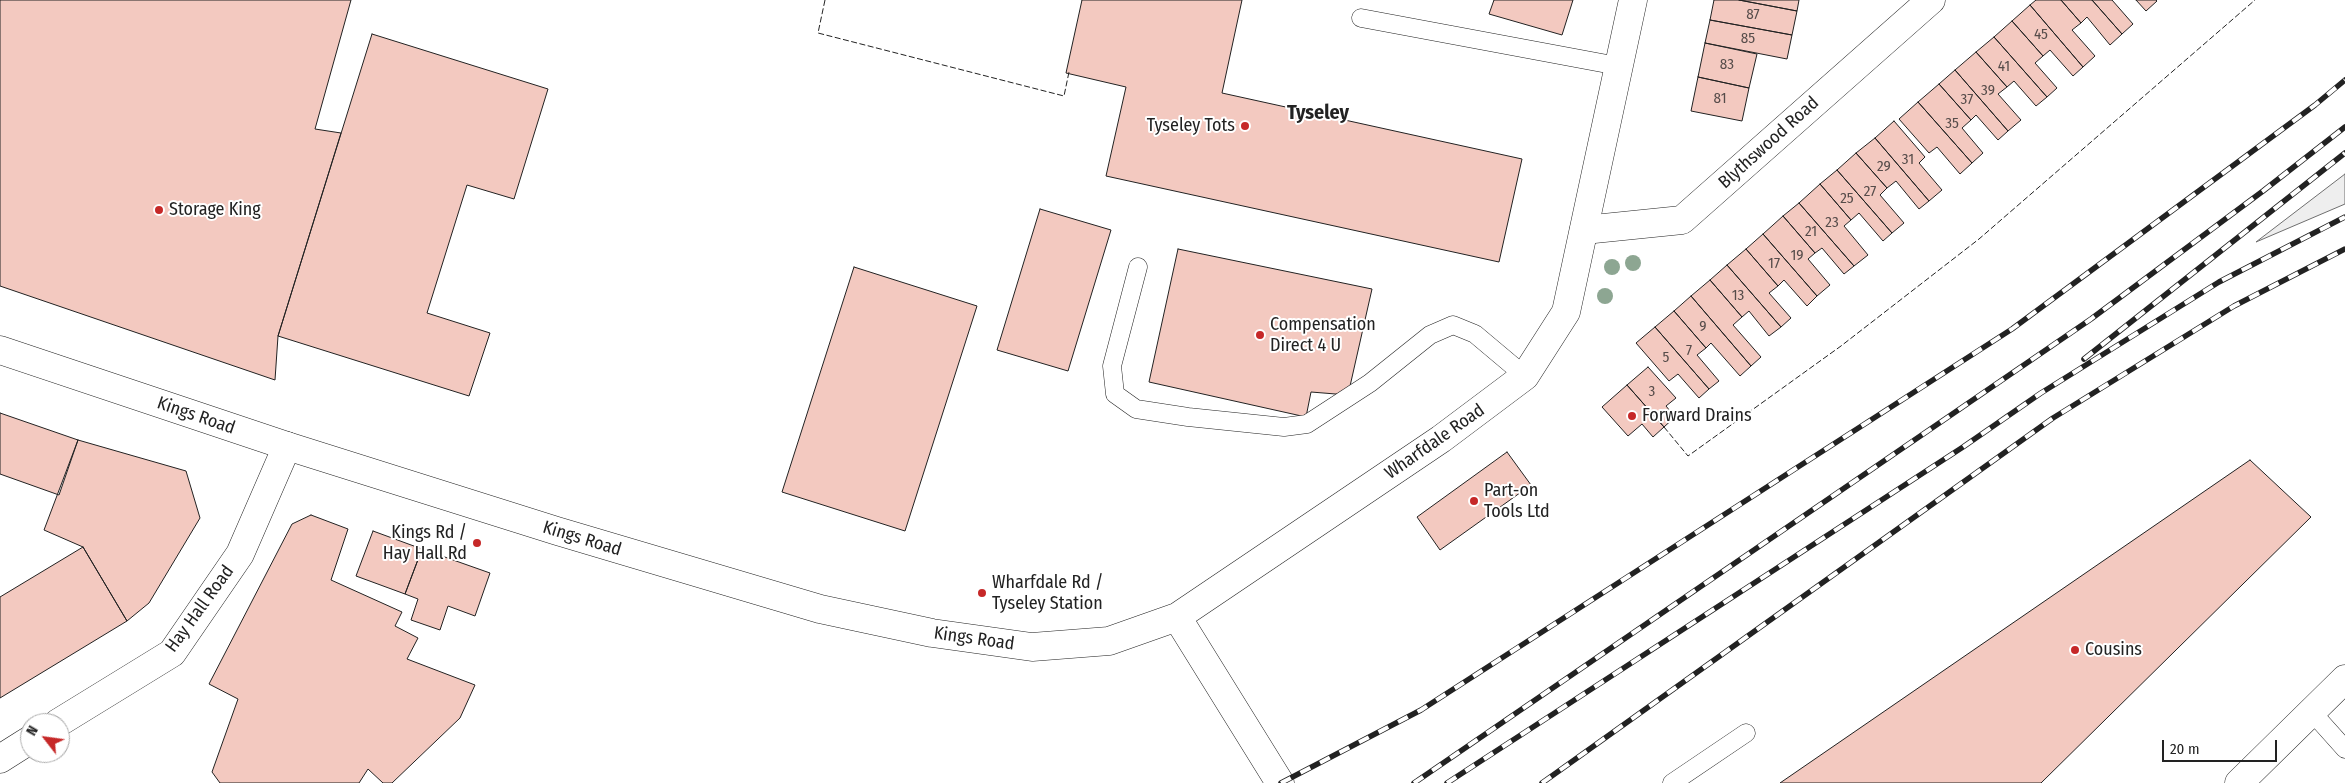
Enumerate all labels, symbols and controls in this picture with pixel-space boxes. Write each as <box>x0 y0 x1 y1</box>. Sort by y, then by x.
house number: 87 <box>1746 6 1760 24</box>
house number: 45 <box>2034 26 2048 44</box>
house number: 85 <box>1741 30 1755 48</box>
house number: 83 <box>1720 56 1734 74</box>
house number: 41 <box>1998 58 2010 76</box>
house number: 39 <box>1981 82 1995 100</box>
house number: 81 <box>1714 90 1726 108</box>
house number: 37 <box>1961 91 1973 109</box>
street label: Blythswood Road <box>1714 92 1824 194</box>
district label: Tyseley <box>1287 101 1349 125</box>
place label: Tyseley Tots <box>1147 115 1235 137</box>
house number: 35 <box>1945 115 1959 133</box>
marker: Tyseley Tots <box>1239 120 1251 132</box>
house number: 31 <box>1902 151 1914 169</box>
house number: 29 <box>1877 158 1891 176</box>
house number: 27 <box>1864 183 1876 201</box>
house number: 25 <box>1840 190 1854 208</box>
place label: Storage King <box>169 199 261 221</box>
marker: Storage King <box>153 204 165 216</box>
house number: 23 <box>1825 214 1839 232</box>
house number: 21 <box>1805 223 1817 241</box>
house number: 19 <box>1790 247 1804 265</box>
house number: 17 <box>1768 255 1780 273</box>
house number: 13 <box>1732 287 1744 305</box>
place label: Compensation Direct 4 U <box>1270 314 1376 356</box>
house number: 9 <box>1699 318 1707 336</box>
marker: Compensation Direct 4 U <box>1254 329 1266 341</box>
house number: 7 <box>1686 342 1692 360</box>
house number: 5 <box>1663 349 1669 367</box>
house number: 3 <box>1649 383 1655 401</box>
street label: Kings Road <box>154 393 238 439</box>
street label: Wharfdale Road <box>1381 400 1489 484</box>
place label: Forward Drains <box>1642 405 1752 427</box>
marker: Forward Drains <box>1626 410 1638 422</box>
place label: Part-on Tools Ltd <box>1484 480 1550 522</box>
marker: Part-on Tools Ltd <box>1468 495 1480 507</box>
street label: Kings Road <box>540 517 624 561</box>
place label: Kings Rd / Hay Hall Rd <box>383 522 467 564</box>
marker: Kings Rd / Hay Hall Rd <box>471 537 483 549</box>
street label: Hay Hall Road <box>161 561 239 657</box>
place label: Wharfdale Rd / Tyseley Station <box>992 572 1103 614</box>
marker: Wharfdale Rd / Tyseley Station <box>976 587 988 599</box>
street label: Kings Road <box>932 623 1016 655</box>
place label: Cousins <box>2085 639 2142 661</box>
marker: Cousins <box>2069 644 2081 656</box>
north arrow <box>20 713 70 763</box>
text: N <box>23 723 42 739</box>
scale bar <box>2165 730 2280 762</box>
text: 20 m <box>2170 740 2200 758</box>

